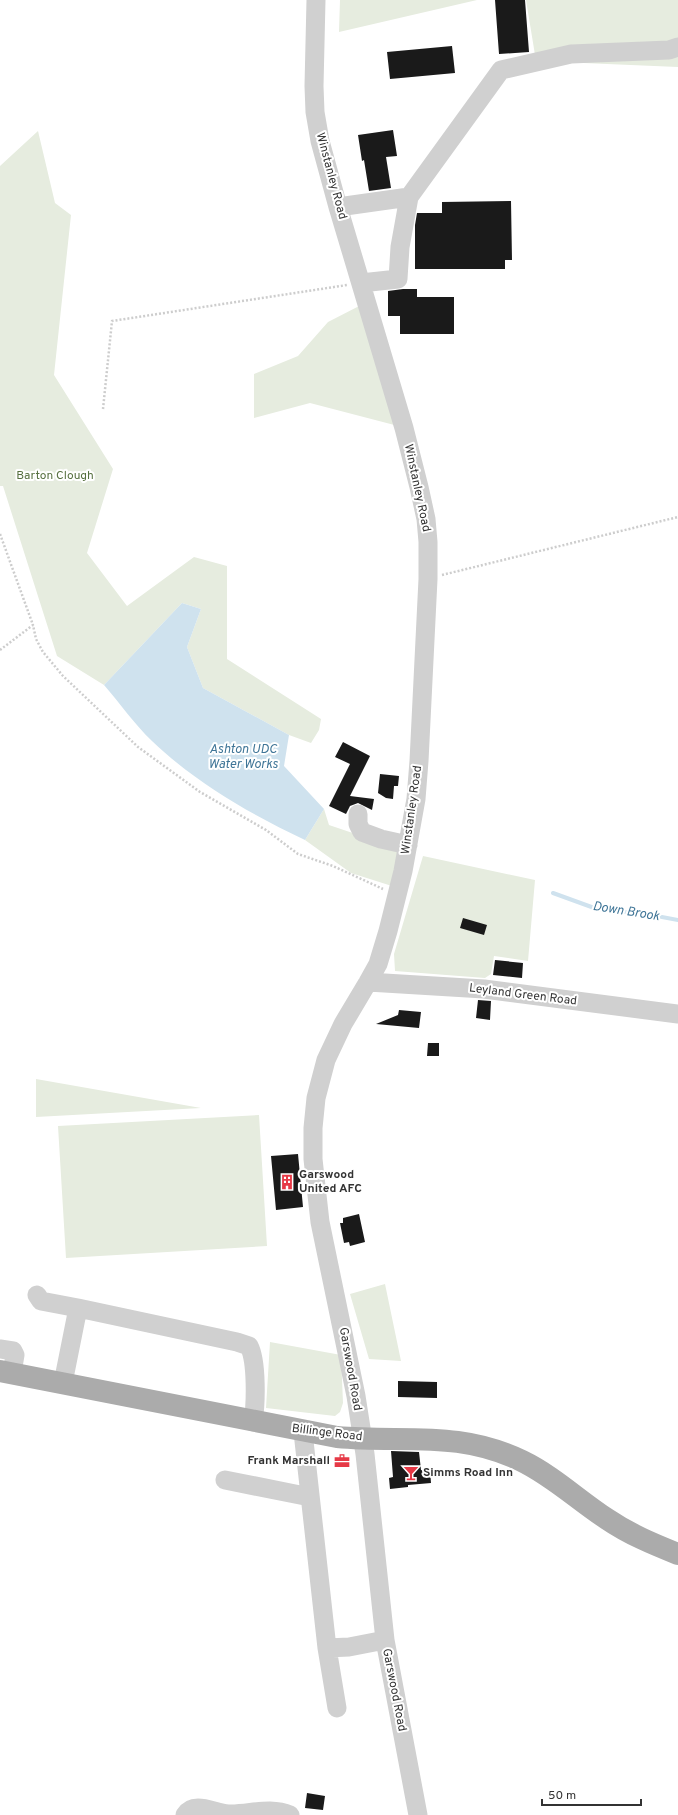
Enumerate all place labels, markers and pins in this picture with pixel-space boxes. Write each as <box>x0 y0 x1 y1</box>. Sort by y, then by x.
place label: Garswood United AFC <box>299 1167 362 1197</box>
building icon: Garswood United AFC <box>278 1173 296 1191</box>
office icon: Frank Marshall <box>333 1452 351 1470</box>
place label: Frank Marshall <box>248 1453 330 1469</box>
bar icon: Simms Road Inn <box>402 1464 420 1482</box>
place label: Simms Road Inn <box>423 1465 513 1481</box>

